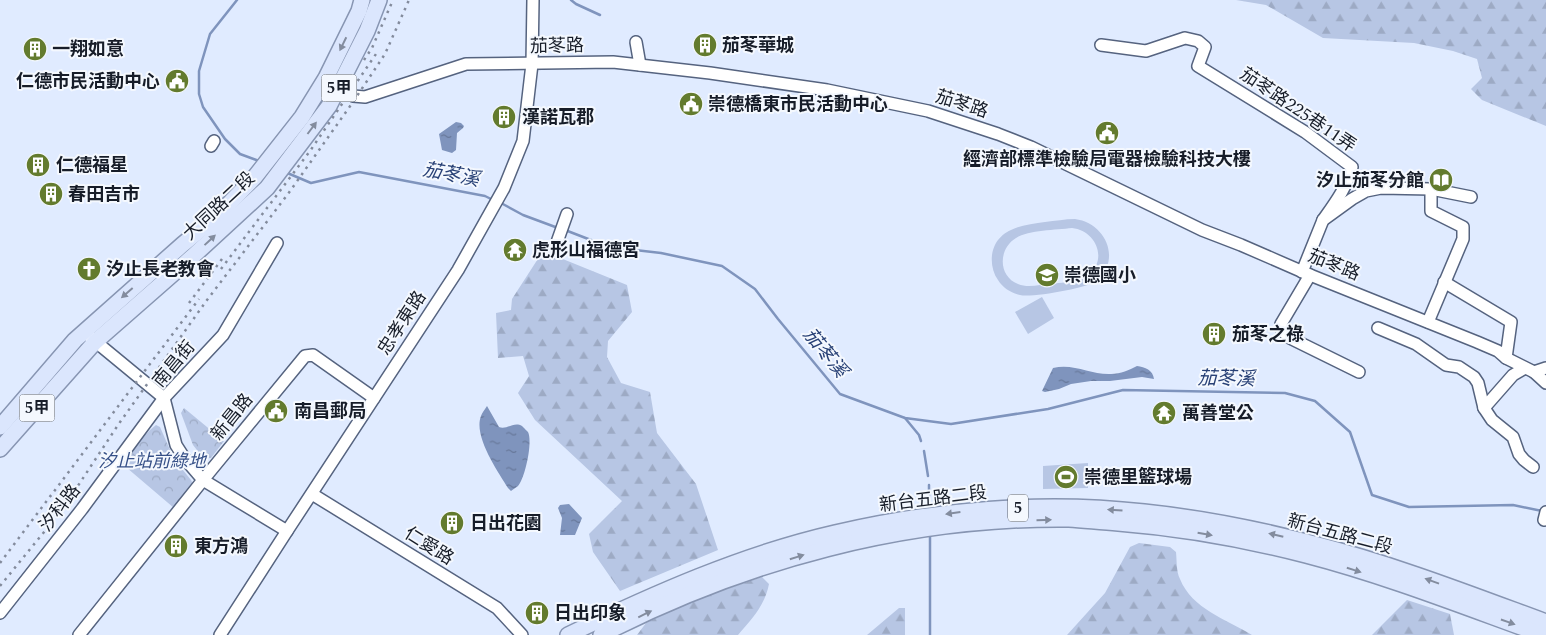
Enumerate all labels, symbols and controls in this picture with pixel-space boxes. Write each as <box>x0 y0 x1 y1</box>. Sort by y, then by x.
street label: 茄苳路 <box>530 32 584 60</box>
building icon: 茄苳華城 <box>692 32 718 58</box>
place label: 茄苳華城 <box>722 32 794 59</box>
building icon: 一翔如意 <box>22 36 48 62</box>
place label: 一翔如意 <box>52 36 124 63</box>
one-way arrow <box>339 37 347 52</box>
street label: 茄苳路225巷11弄 <box>1234 61 1362 159</box>
place label: 仁德市民活動中心 <box>16 68 160 95</box>
public building icon: 仁德市民活動中心 <box>164 68 190 94</box>
road number: 5甲 <box>322 75 356 102</box>
street label: 茄苳路 <box>932 83 992 125</box>
public building icon: 崇德橋東市民活動中心 <box>678 91 704 117</box>
place label: 崇德橋東市民活動中心 <box>708 91 888 118</box>
building icon: 漢諾瓦郡 <box>491 104 517 130</box>
place label: 漢諾瓦郡 <box>522 104 594 131</box>
public building icon: 經濟部標準檢驗局電器檢驗科技大樓 <box>1094 120 1120 146</box>
one-way arrow <box>307 121 317 135</box>
place label: 經濟部標準檢驗局電器檢驗科技大樓 <box>963 146 1251 173</box>
building icon: 仁德福星 <box>25 152 51 178</box>
place label: 仁德福星 <box>56 152 128 179</box>
water label: 茄苳溪 <box>420 155 485 195</box>
street label: 大同路二段 <box>177 165 261 247</box>
place label: 汐止茄苳分館 <box>1316 167 1424 194</box>
library icon: 汐止茄苳分館 <box>1428 167 1454 193</box>
building icon: 春田吉市 <box>38 181 64 207</box>
place label: 春田吉市 <box>68 181 140 208</box>
one-way arrow <box>204 234 216 246</box>
temple icon: 虎形山福德宮 <box>502 237 528 263</box>
place label: 虎形山福德宮 <box>532 237 640 264</box>
street label: 茄苳路 <box>1304 242 1364 288</box>
church icon: 汐止長老教會 <box>76 256 102 282</box>
place label: 汐止長老教會 <box>106 256 215 283</box>
school or university icon: 崇德國小 <box>1034 262 1060 288</box>
place label: 崇德國小 <box>1064 262 1136 289</box>
street label: 忠孝東路 <box>371 285 433 361</box>
one-way arrow <box>121 287 134 298</box>
building icon: 茄苳之祿 <box>1201 321 1227 347</box>
place label: 茄苳之祿 <box>1232 321 1304 348</box>
water label: 茄苳溪 <box>796 322 856 387</box>
street label: 南昌街 <box>146 335 202 393</box>
water label: 茄苳溪 <box>1197 364 1258 394</box>
street label: 新昌路 <box>205 388 259 446</box>
road number: 5甲 <box>20 394 54 422</box>
public building icon: 南昌郵局 <box>263 398 289 424</box>
place label: 南昌郵局 <box>294 398 366 425</box>
temple icon: 萬善堂公 <box>1151 400 1177 426</box>
place label: 萬善堂公 <box>1182 400 1254 427</box>
park label: 汐止站前綠地 <box>98 448 208 475</box>
sports icon: 崇德里籃球場 <box>1053 464 1079 490</box>
place label: 崇德里籃球場 <box>1084 464 1192 491</box>
street label: 汐科路 <box>33 478 87 538</box>
street label: 新台五路二段 <box>878 479 988 519</box>
road number: 5 <box>1008 494 1028 522</box>
one-way arrow <box>1107 505 1123 513</box>
street label: 新台五路二段 <box>1284 507 1396 561</box>
one-way arrow <box>945 509 961 517</box>
building icon: 日出花園 <box>439 510 465 536</box>
place label: 日出花園 <box>470 510 542 537</box>
one-way arrow <box>1036 516 1052 524</box>
street label: 仁愛路 <box>399 520 459 572</box>
one-way arrow <box>1198 530 1214 538</box>
one-way arrow <box>1268 531 1283 539</box>
building icon: 東方鴻 <box>163 533 189 559</box>
place label: 東方鴻 <box>194 533 248 560</box>
one-way arrow <box>790 552 805 560</box>
one-way arrow <box>1347 566 1362 574</box>
one-way arrow <box>1424 577 1439 584</box>
building icon: 日出印象 <box>524 600 550 626</box>
place label: 日出印象 <box>554 600 626 627</box>
one-way arrow <box>638 610 652 618</box>
one-way arrow <box>1501 619 1516 627</box>

